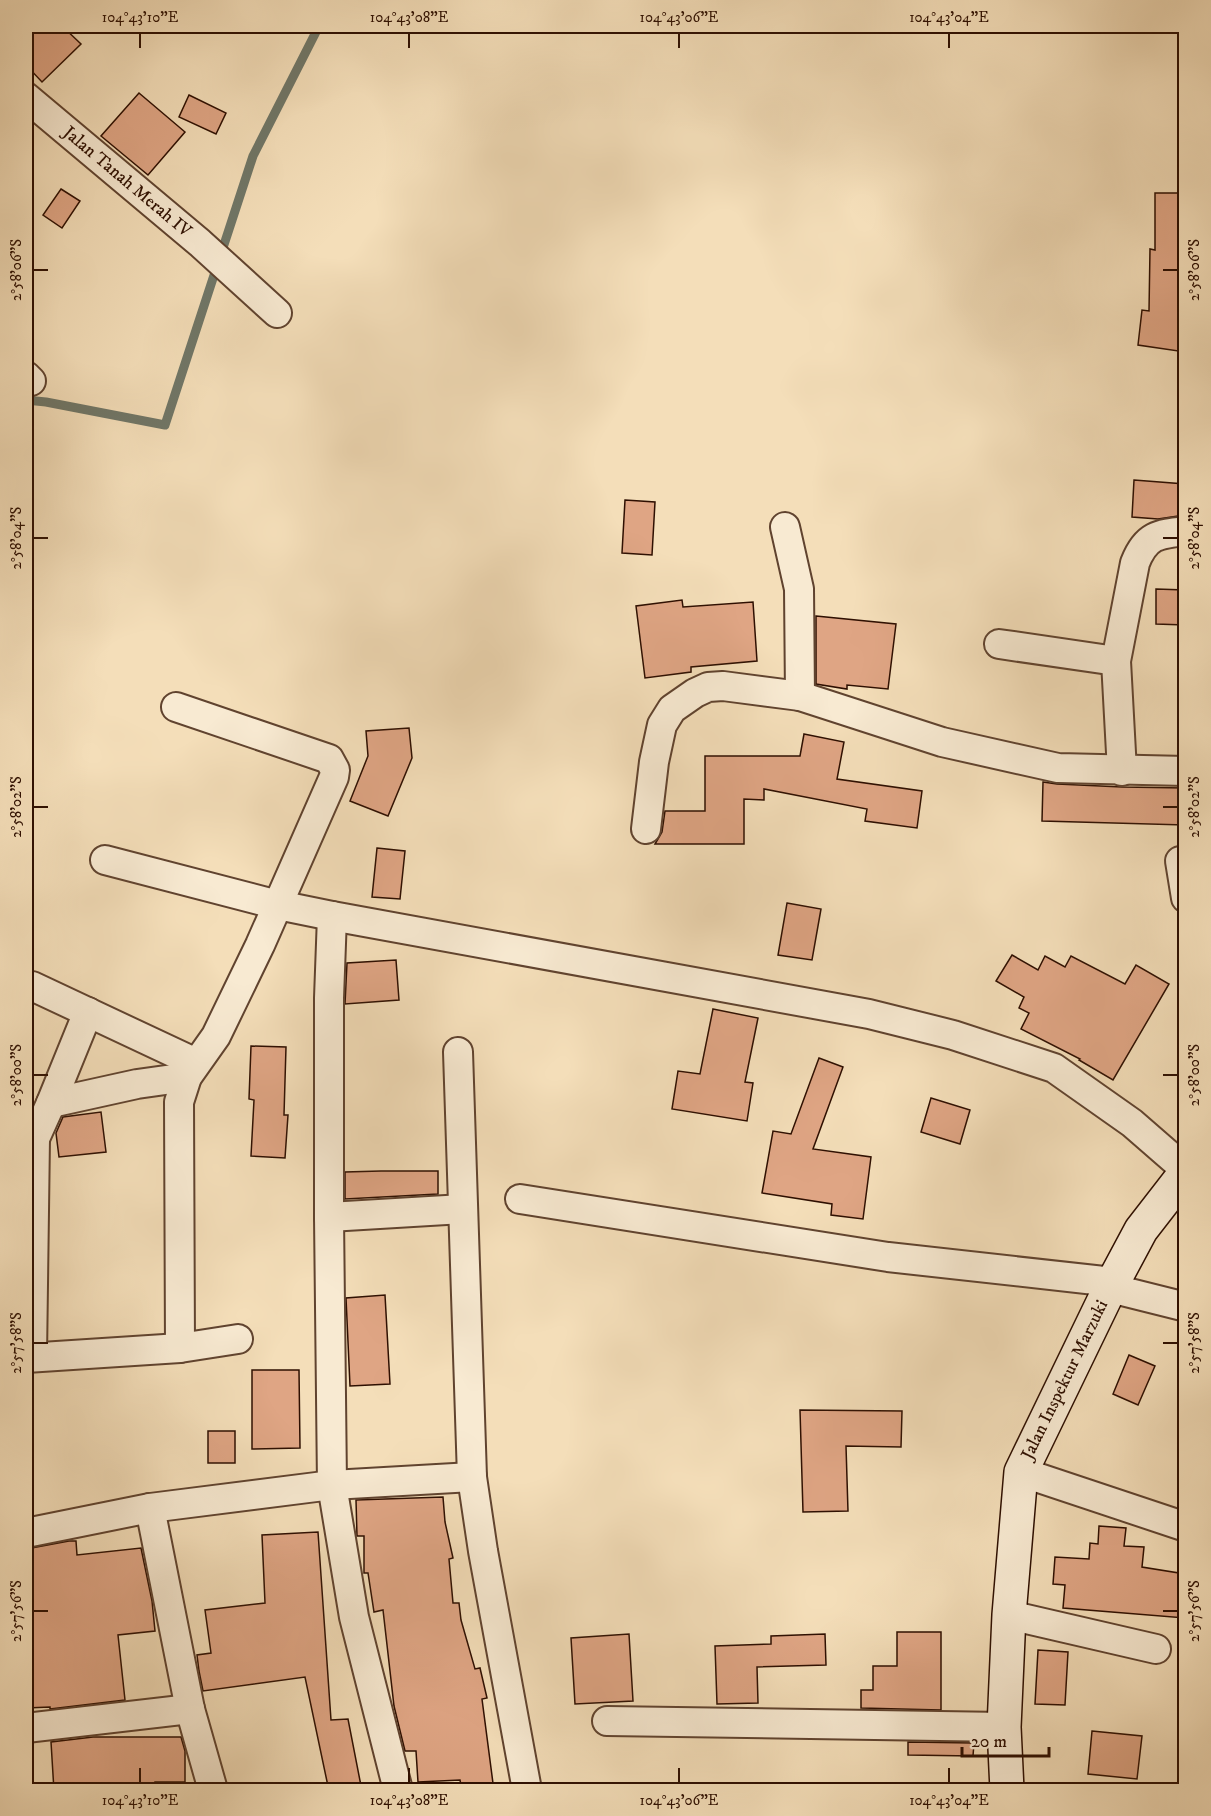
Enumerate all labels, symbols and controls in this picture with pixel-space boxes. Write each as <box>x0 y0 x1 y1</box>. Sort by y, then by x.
text: 104°43'10"E <box>102 8 179 27</box>
text: 104°43'08"E <box>370 8 449 27</box>
text: 104°43'06"E <box>640 8 719 27</box>
text: 104°43'04"E <box>909 8 989 27</box>
street label: Jalan Tanah Merah IV <box>57 121 196 243</box>
text: 2°58'06"S <box>7 239 26 301</box>
text: 2°58'06"S <box>1185 239 1204 301</box>
text: 2°58'04"S <box>7 506 26 569</box>
text: 2°58'04"S <box>1185 506 1204 569</box>
text: 2°58'02"S <box>7 776 26 838</box>
text: 2°58'02"S <box>1185 776 1204 838</box>
text: 2°58'00"S <box>7 1044 26 1106</box>
text: 2°58'00"S <box>1185 1044 1204 1106</box>
street label: Jalan Inspektur Marzuki <box>1016 1297 1113 1465</box>
text: 2°57'58"S <box>7 1312 26 1374</box>
text: 2°57'58"S <box>1185 1312 1204 1374</box>
text: 2°57'56"S <box>7 1580 26 1642</box>
text: 2°57'56"S <box>1185 1580 1204 1642</box>
scale bar <box>962 1720 1049 1758</box>
text: 20 m <box>971 1731 1007 1753</box>
text: 104°43'10"E <box>102 1791 179 1810</box>
text: 104°43'08"E <box>370 1791 449 1810</box>
text: 104°43'06"E <box>640 1791 719 1810</box>
text: 104°43'04"E <box>909 1791 989 1810</box>

